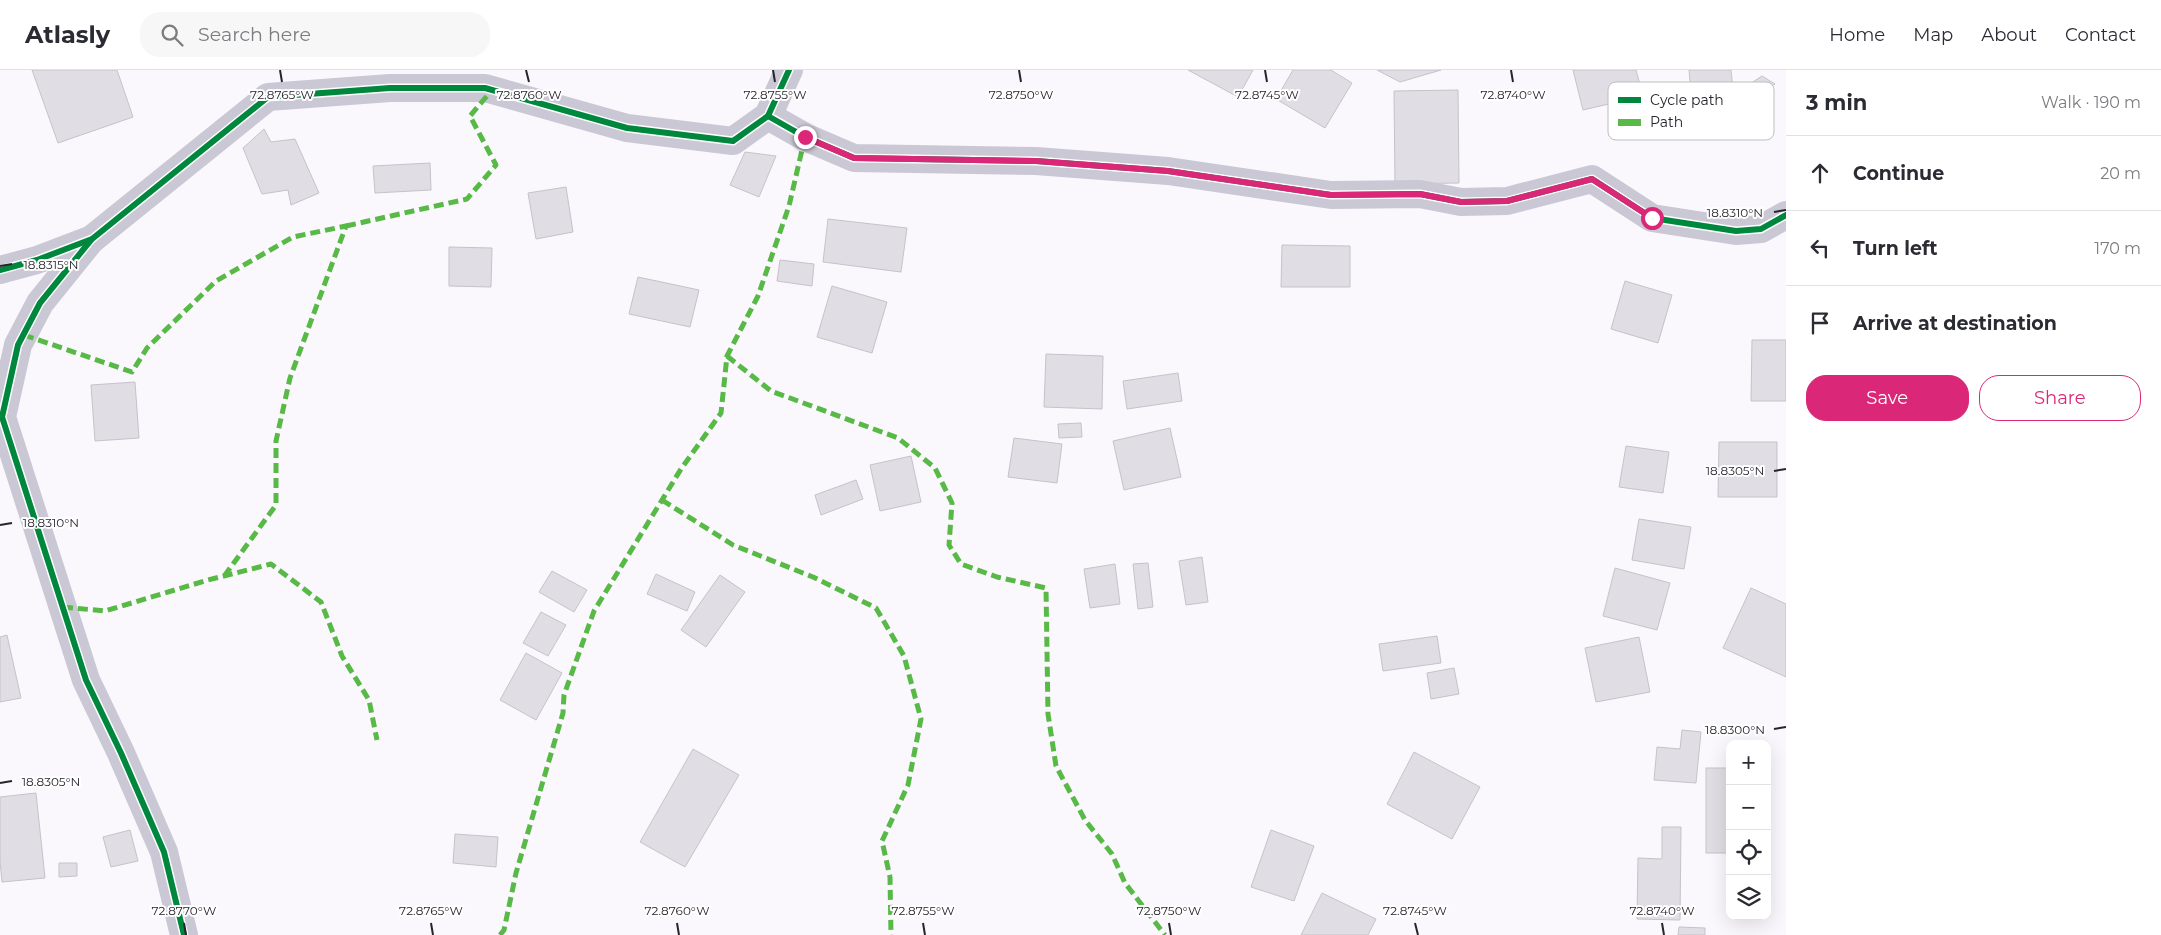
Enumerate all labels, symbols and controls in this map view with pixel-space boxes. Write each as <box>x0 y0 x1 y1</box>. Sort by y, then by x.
search box <box>140 12 490 57</box>
text: Atlasly <box>25 20 110 49</box>
icon: search <box>158 21 186 49</box>
text: Search here <box>198 23 311 46</box>
text: Home <box>1829 24 1885 46</box>
text: Map <box>1913 24 1953 46</box>
text: About <box>1981 24 2037 46</box>
text: Contact <box>2065 24 2136 46</box>
legend <box>1608 82 1774 140</box>
text: 72.8765°W <box>250 87 314 102</box>
text: 72.8760°W <box>496 87 562 102</box>
text: 72.8755°W <box>743 87 807 102</box>
text: 72.8750°W <box>989 87 1053 102</box>
text: 72.8745°W <box>1235 87 1299 102</box>
text: 72.8740°W <box>1480 87 1546 102</box>
text: 3 min <box>1806 90 1867 115</box>
text: Cycle path <box>1650 91 1724 109</box>
text: Walk · 190 m <box>2041 93 2141 112</box>
text: Path <box>1650 113 1683 131</box>
route end <box>794 126 817 149</box>
icon: ahead <box>1806 159 1834 187</box>
text: Continue <box>1853 162 1944 185</box>
text: 20 m <box>2100 164 2141 183</box>
text: 18.8310°N <box>1707 205 1763 220</box>
route start <box>1641 207 1664 230</box>
icon: left <box>1806 234 1834 262</box>
text: Turn left <box>1853 237 1938 260</box>
text: 170 m <box>2094 239 2141 258</box>
text: 18.8315°N <box>24 257 78 272</box>
icon: arrive <box>1806 309 1834 337</box>
text: Arrive at destination <box>1853 312 2057 335</box>
button: Save <box>1806 375 1969 421</box>
button: Share <box>1979 375 2141 421</box>
text: 18.8305°N <box>1706 463 1764 478</box>
text: 18.8310°N <box>23 515 79 530</box>
text: 18.8300°N <box>1705 722 1765 737</box>
map controls <box>1726 740 1771 920</box>
button: + <box>1726 740 1771 785</box>
text: 18.8305°N <box>22 774 80 789</box>
button: − <box>1726 785 1771 830</box>
button: locate <box>1726 830 1771 875</box>
button: layers <box>1726 875 1771 920</box>
text: 72.8770°W <box>152 903 216 918</box>
text: 72.8765°W <box>399 903 463 918</box>
text: 72.8760°W <box>644 903 710 918</box>
text: 72.8755°W <box>891 903 955 918</box>
text: 72.8750°W <box>1137 903 1201 918</box>
text: 72.8745°W <box>1383 903 1447 918</box>
text: 72.8740°W <box>1629 903 1695 918</box>

